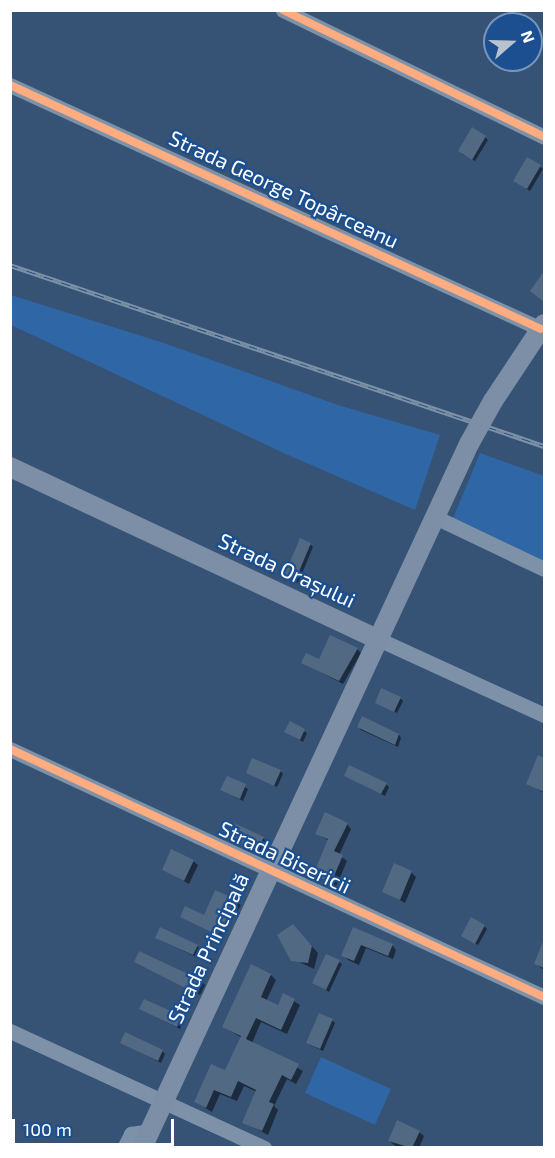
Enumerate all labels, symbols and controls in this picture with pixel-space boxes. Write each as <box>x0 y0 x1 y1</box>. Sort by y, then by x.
north arrow <box>483 12 543 72</box>
text: N <box>518 28 539 45</box>
street label: Strada George Topârceanu <box>165 125 403 253</box>
street label: Strada Orașului <box>215 527 359 613</box>
street label: Strada Bisericii <box>215 816 355 898</box>
street label: Strada Principală <box>162 869 254 1027</box>
scale bar <box>15 1107 177 1145</box>
text: 100 m <box>23 1118 72 1140</box>

